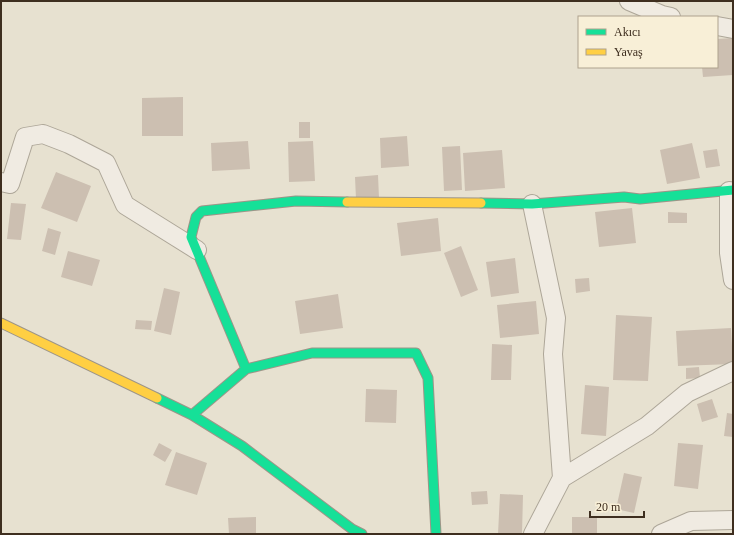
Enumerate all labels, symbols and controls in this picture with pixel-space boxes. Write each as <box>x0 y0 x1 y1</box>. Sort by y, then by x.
legend <box>578 16 718 68</box>
text: Akıcı <box>614 25 641 39</box>
text: Yavaş <box>614 45 643 59</box>
scale bar <box>590 493 644 519</box>
text: 20 m <box>596 500 621 514</box>

